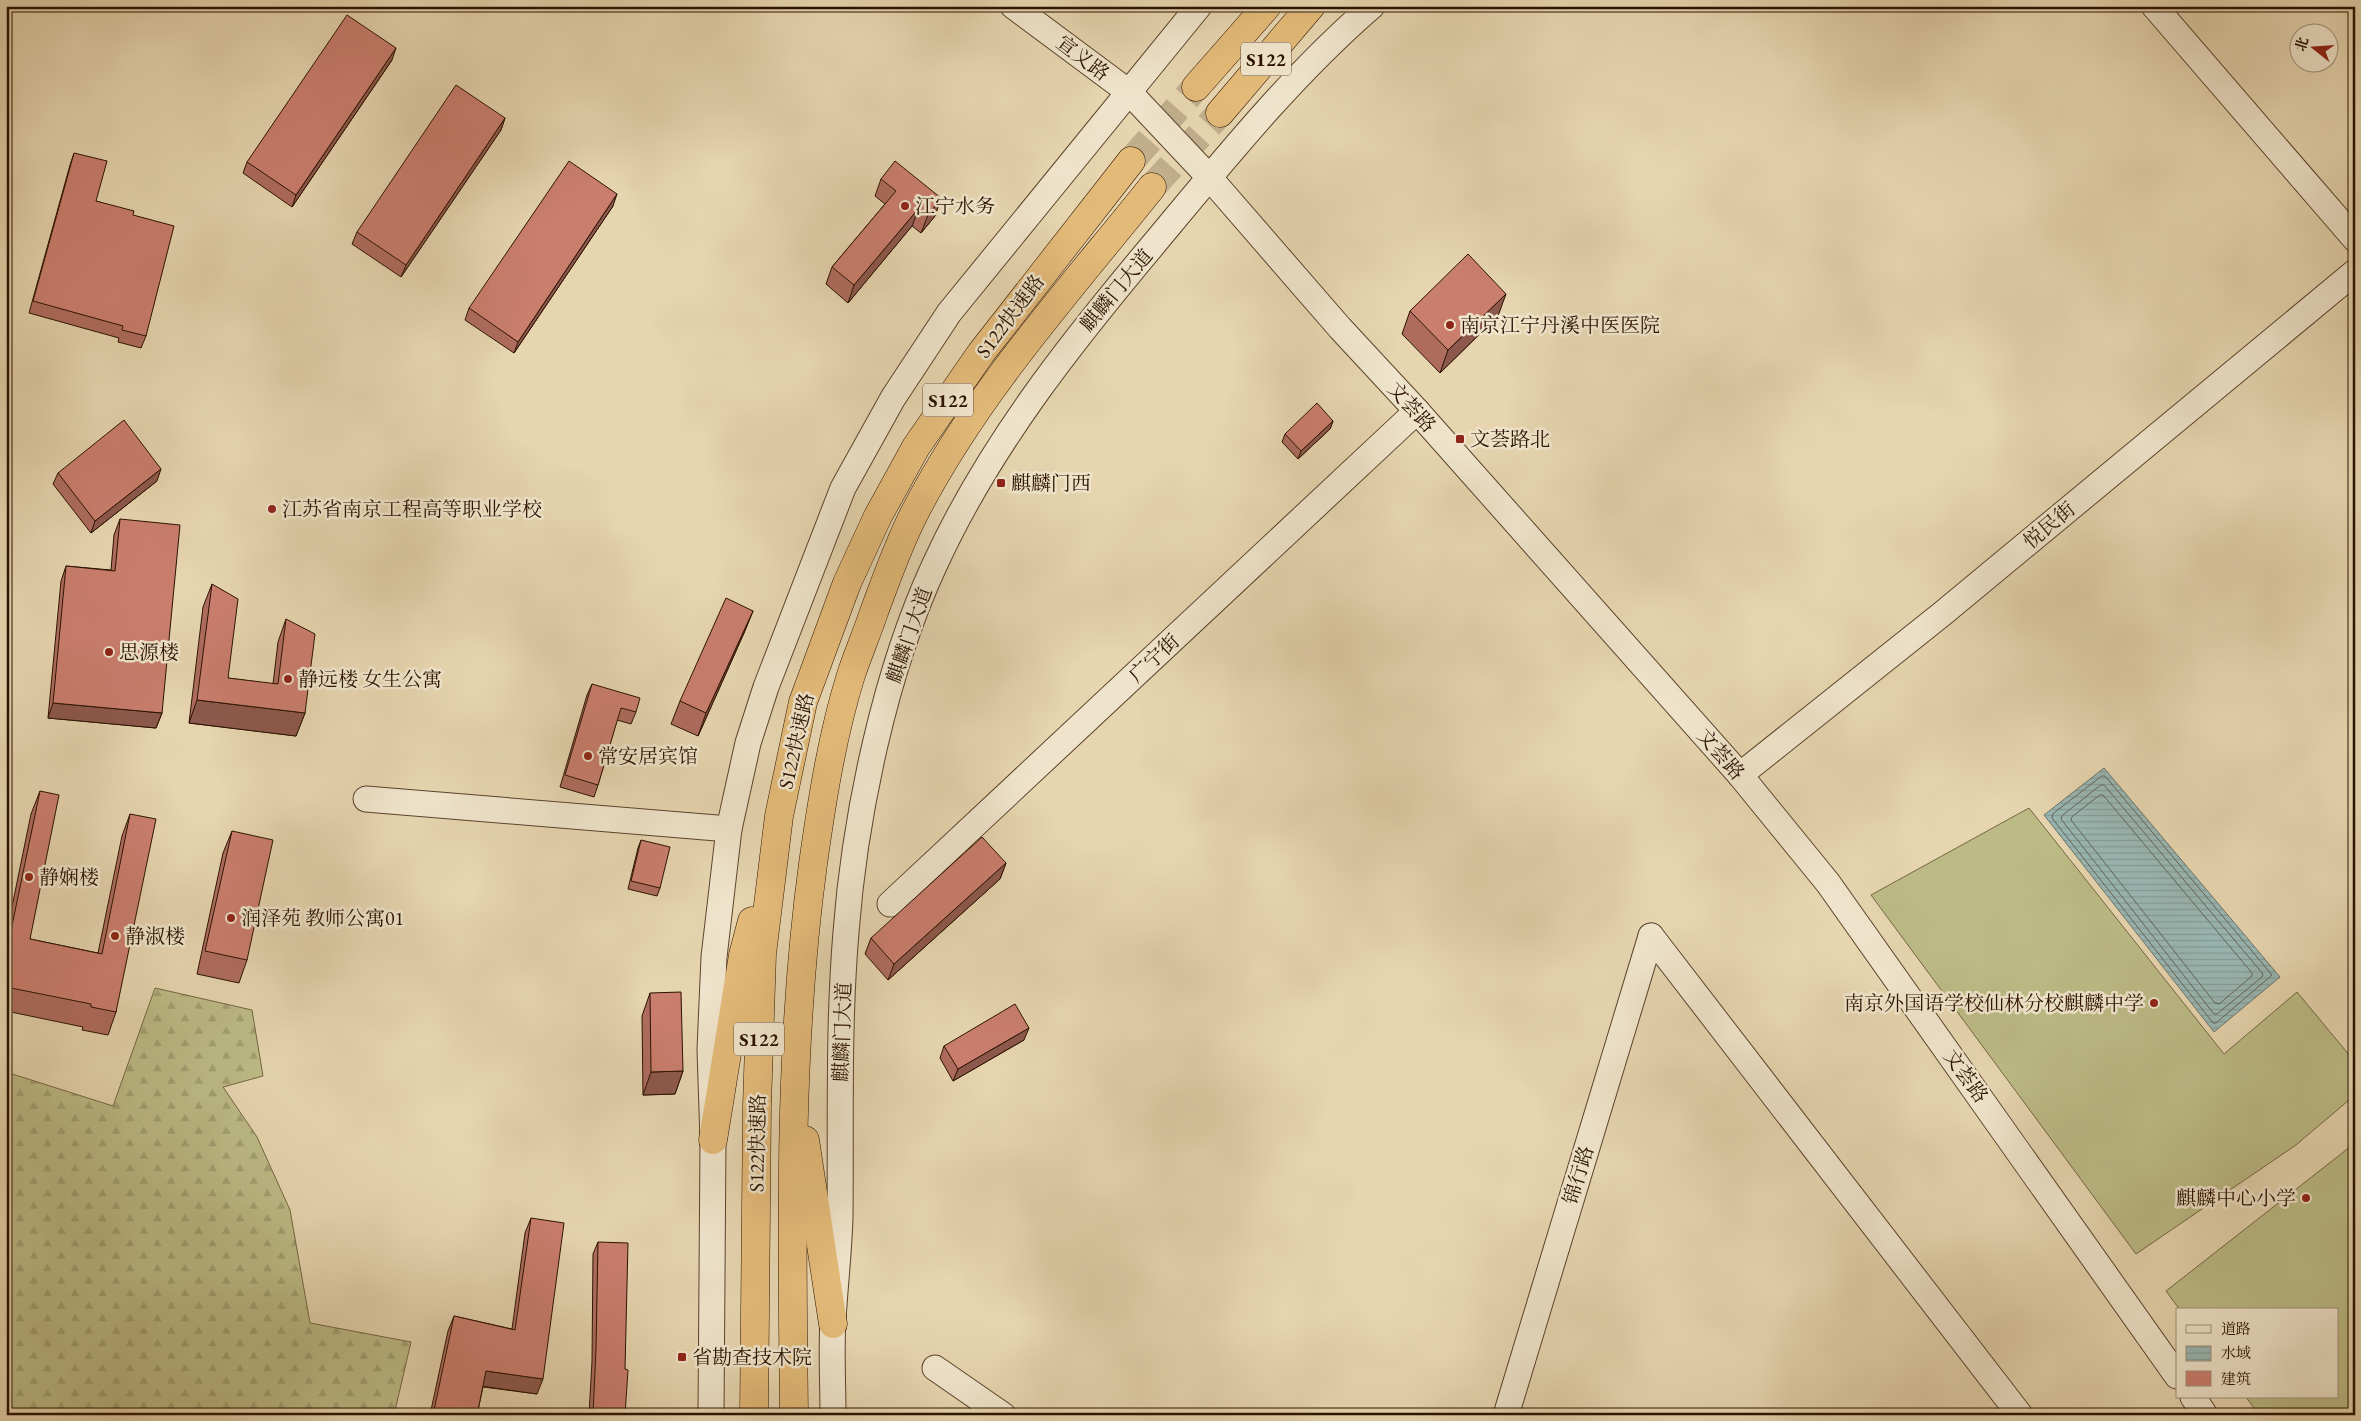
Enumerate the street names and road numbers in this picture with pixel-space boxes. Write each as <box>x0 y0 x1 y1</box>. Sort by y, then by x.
street label: 宣义路 <box>1051 30 1115 86</box>
road number: S122 <box>1241 42 1291 76</box>
street label: 麒麟门大道 <box>1074 243 1158 337</box>
street label: S122快速路 <box>970 269 1050 363</box>
street label: 文荟路 <box>1382 376 1442 438</box>
road number: S122 <box>923 384 973 416</box>
street label: 悦民街 <box>2018 496 2080 554</box>
street label: 麒麟门大道 <box>880 583 938 687</box>
street label: 广宁街 <box>1123 628 1185 688</box>
street label: S122快速路 <box>772 690 820 792</box>
street label: 文荟路 <box>1692 723 1750 785</box>
street label: 麒麟门大道 <box>827 982 857 1082</box>
road number: S122 <box>734 1022 784 1056</box>
street label: 文荟路 <box>1938 1044 1994 1108</box>
street label: S122快速路 <box>743 1094 771 1192</box>
street label: 锦行路 <box>1557 1143 1599 1207</box>

